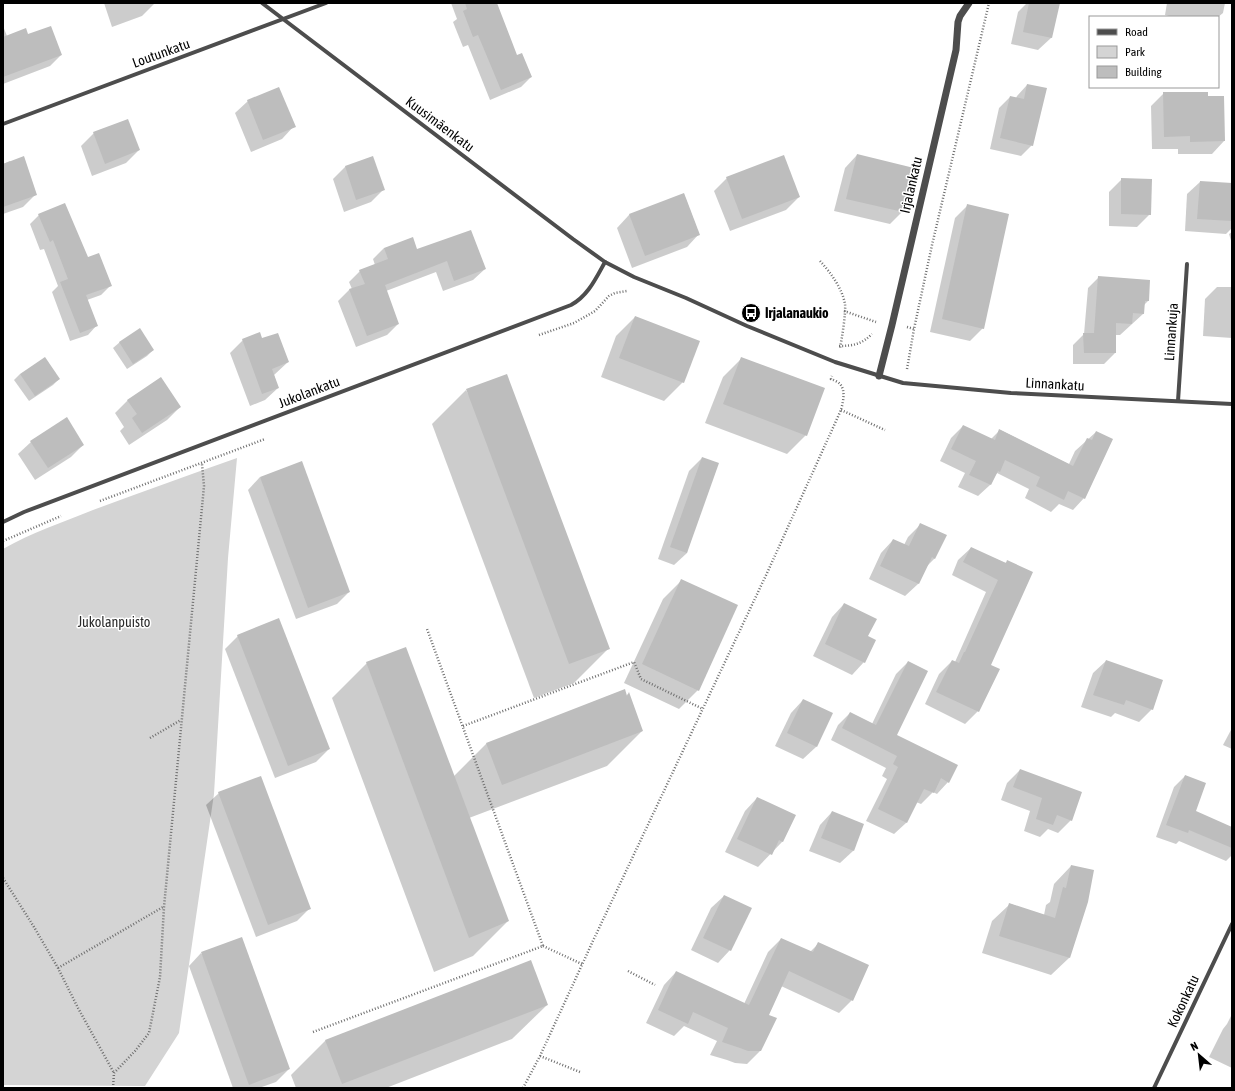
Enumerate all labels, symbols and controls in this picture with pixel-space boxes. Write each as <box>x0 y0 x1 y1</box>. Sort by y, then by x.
legend <box>1089 16 1219 88</box>
text: Road <box>1125 25 1148 39</box>
street label: Loutunkatu <box>130 35 192 71</box>
text: Park <box>1125 45 1146 59</box>
text: Building <box>1125 65 1163 79</box>
street label: Kuusimäenkatu <box>403 93 477 155</box>
street label: Irjalankatu <box>897 155 925 215</box>
bus stop icon: Irjalanaukio <box>740 302 762 324</box>
street label: Linnankuja <box>1161 302 1181 362</box>
place label: Irjalanaukio <box>765 305 829 321</box>
street label: Jukolankatu <box>276 373 342 411</box>
street label: Linnankatu <box>1025 374 1085 394</box>
park label: Jukolanpuisto <box>78 614 150 630</box>
street label: Kokonkatu <box>1164 972 1202 1030</box>
north arrow <box>1179 1035 1219 1075</box>
text: N <box>1189 1039 1200 1053</box>

